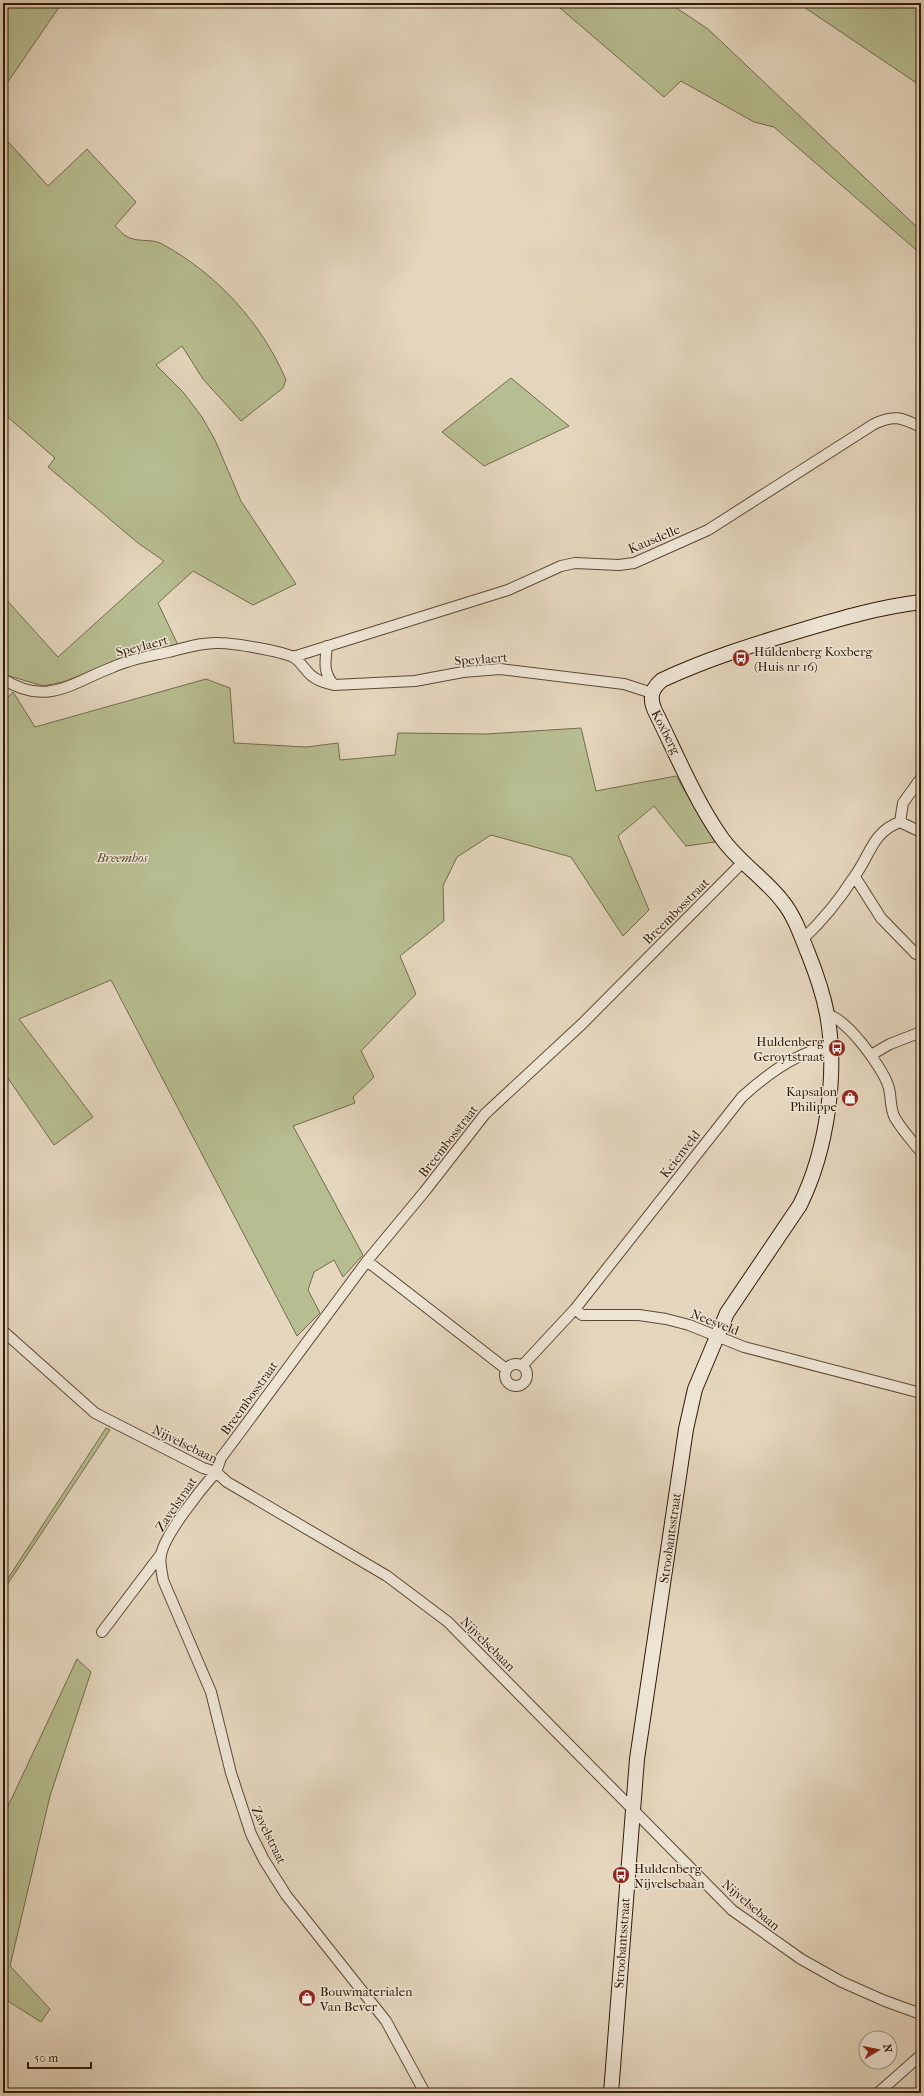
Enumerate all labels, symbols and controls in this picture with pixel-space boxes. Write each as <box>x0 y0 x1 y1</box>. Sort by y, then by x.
street label: Kausdelle <box>626 521 683 557</box>
street label: Speylaert <box>114 632 170 660</box>
place label: Huldenberg Koxberg (Huis nr 16) <box>754 644 873 674</box>
bus stop icon: Huldenberg Koxberg (Huis nr 16) <box>731 648 751 668</box>
street label: Speylaert <box>454 650 508 668</box>
street label: Koxberg <box>648 707 684 758</box>
park label: Breembos <box>96 850 148 865</box>
street label: Breembosstraat <box>640 875 712 947</box>
place label: Huldenberg Geroytstraat <box>754 1034 825 1064</box>
bus stop icon: Huldenberg Geroytstraat <box>827 1038 847 1058</box>
place label: Kapsalon Philippe <box>786 1084 838 1114</box>
shop icon: Kapsalon Philippe <box>840 1088 860 1108</box>
street label: Breembosstraat <box>415 1102 481 1180</box>
street label: Keienveld <box>657 1126 704 1181</box>
street label: Neesveld <box>689 1306 742 1338</box>
street label: Breembosstraat <box>217 1358 281 1438</box>
street label: Nijvelsebaan <box>150 1422 220 1466</box>
street label: Zavelstraat <box>152 1474 200 1534</box>
street label: Stroobantsstraat <box>656 1491 684 1584</box>
street label: Nijvelsebaan <box>458 1614 519 1675</box>
street label: Zavelstraat <box>249 1804 290 1867</box>
place label: Huldenberg Nijvelsebaan <box>634 1861 705 1891</box>
bus stop icon: Huldenberg Nijvelsebaan <box>611 1865 631 1885</box>
street label: Nijvelsebaan <box>719 1877 783 1934</box>
street label: Stroobantsstraat <box>611 1897 633 1989</box>
place label: Bouwmaterialen Van Bever <box>319 1984 413 2014</box>
shop icon: Bouwmaterialen Van Bever <box>297 1988 317 2008</box>
north arrow <box>858 2030 898 2070</box>
text: N <box>880 2043 895 2054</box>
scale bar <box>28 2044 91 2070</box>
text: 50 m <box>34 2051 58 2065</box>

